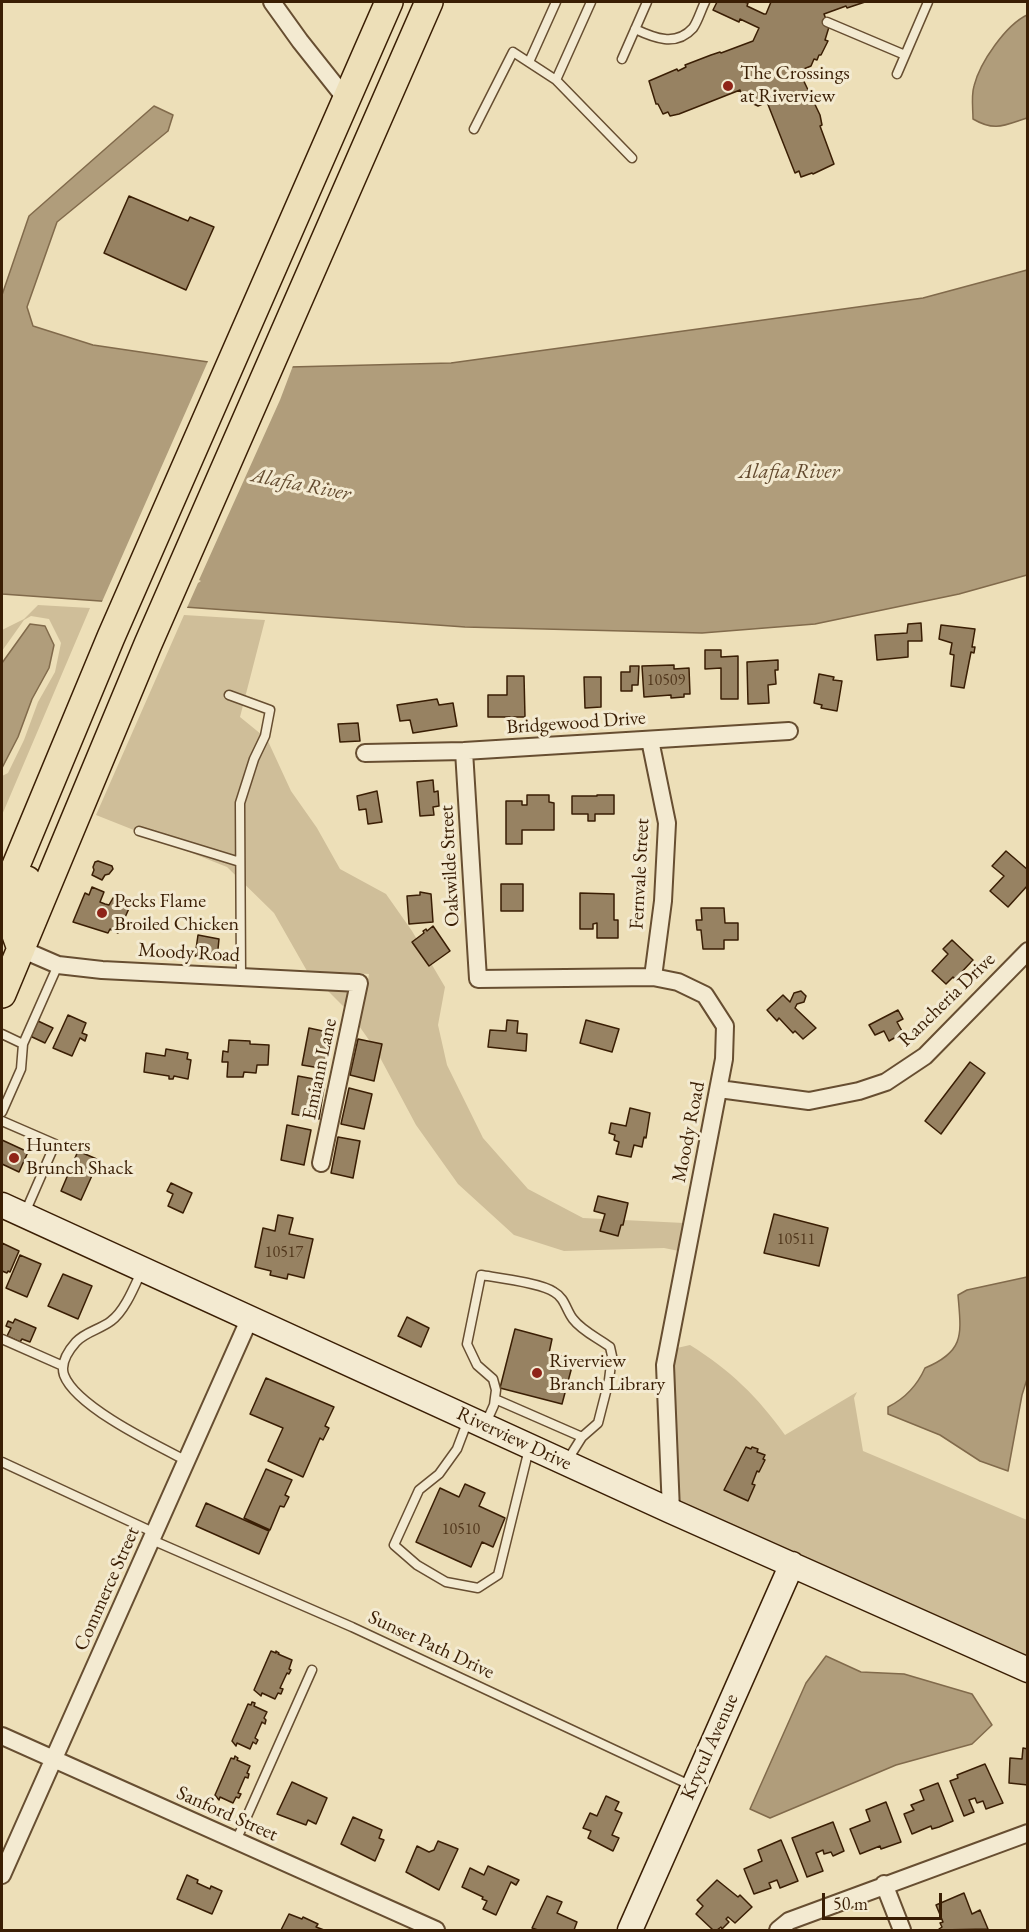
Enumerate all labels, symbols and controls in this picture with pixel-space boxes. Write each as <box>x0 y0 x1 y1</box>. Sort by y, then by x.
place label: The Crossings at Riverview <box>740 62 850 109</box>
marker: The Crossings at Riverview <box>721 79 735 93</box>
water label: Alafia River <box>739 459 839 485</box>
water label: Alafia River <box>249 463 353 507</box>
house number: 10509 <box>647 671 685 691</box>
street label: Bridgewood Drive <box>505 706 647 740</box>
street label: Oakwilde Street <box>435 805 465 927</box>
street label: Fernvale Street <box>625 818 655 930</box>
place label: Pecks Flame Broiled Chicken <box>114 890 239 937</box>
marker: Pecks Flame Broiled Chicken <box>95 906 109 920</box>
street label: Moody Road <box>137 938 241 968</box>
street label: Rancheria Drive <box>894 948 1000 1052</box>
street label: Emiann Lane <box>298 1016 342 1122</box>
street label: Moody Road <box>667 1080 711 1184</box>
place label: Hunters Brunch Shack <box>26 1134 133 1181</box>
marker: Hunters Brunch Shack <box>7 1151 21 1165</box>
house number: 10511 <box>777 1230 815 1250</box>
house number: 10517 <box>265 1243 303 1263</box>
place label: Riverview Branch Library <box>549 1350 665 1397</box>
marker: Riverview Branch Library <box>530 1366 544 1380</box>
street label: Riverview Drive <box>453 1402 575 1476</box>
house number: 10510 <box>442 1520 480 1540</box>
street label: Commerce Street <box>69 1523 145 1655</box>
street label: Sunset Path Drive <box>364 1605 498 1685</box>
street label: Krycul Avenue <box>676 1690 744 1804</box>
street label: Sanford Street <box>173 1781 281 1847</box>
scale bar <box>825 1881 945 1919</box>
text: 50 m <box>833 1892 868 1915</box>

